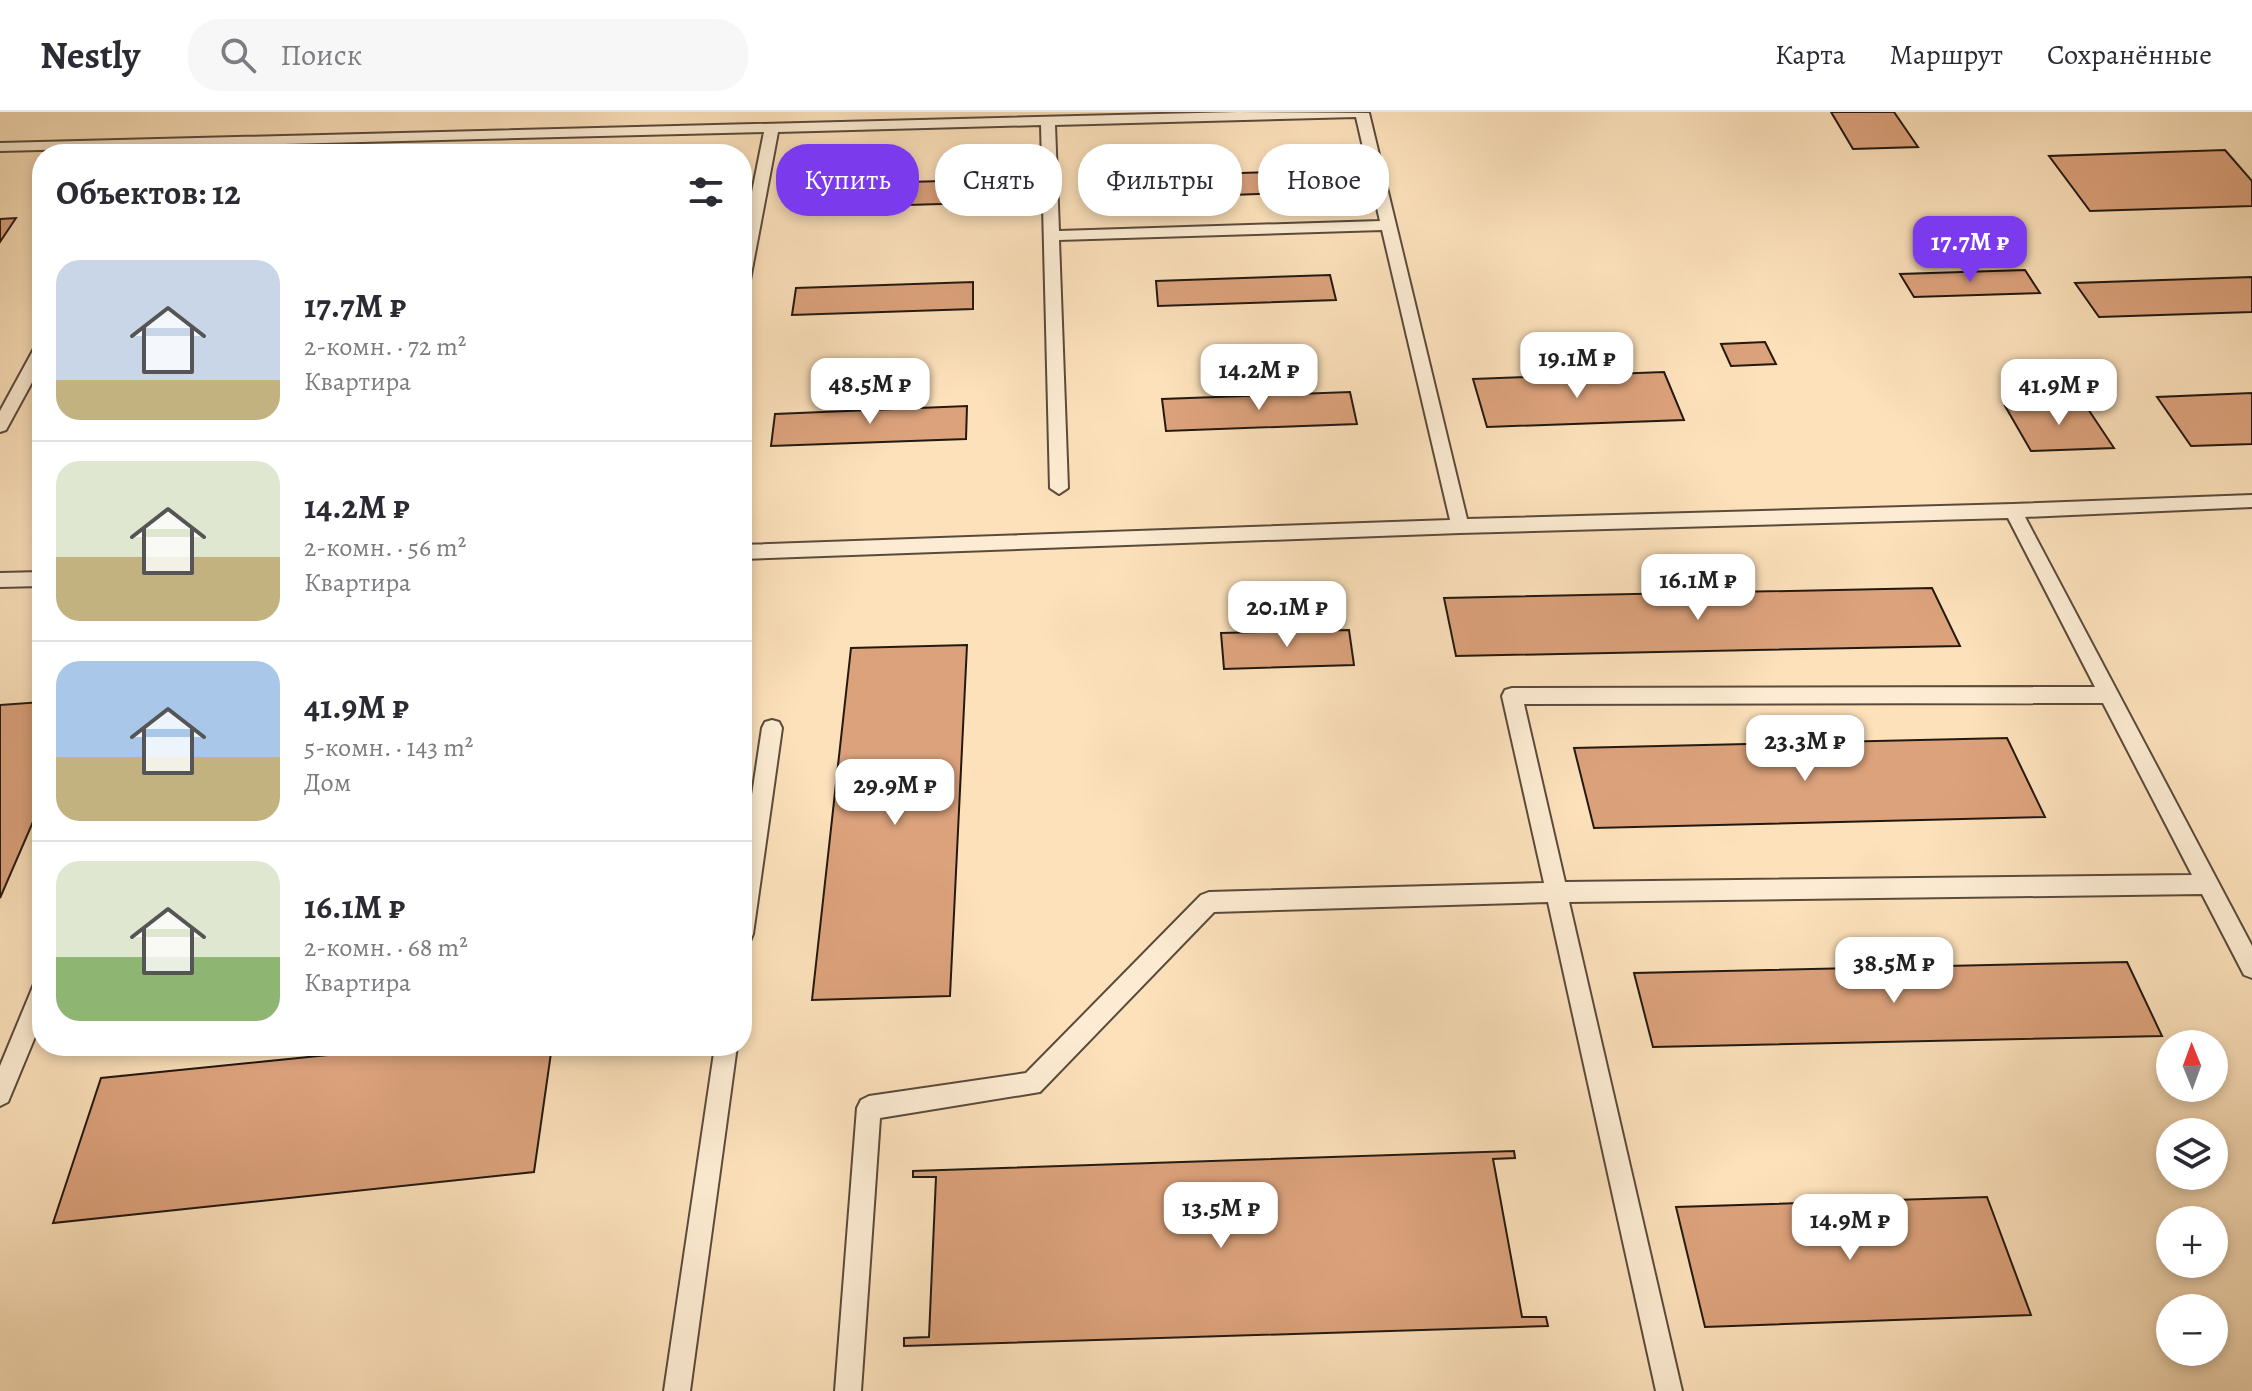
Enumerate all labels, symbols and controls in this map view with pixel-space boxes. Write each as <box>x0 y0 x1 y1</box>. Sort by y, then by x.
search box <box>188 19 748 91</box>
text: Nestly <box>40 29 140 81</box>
icon: search <box>216 33 260 77</box>
text: Поиск <box>280 35 362 75</box>
text: Карта <box>1775 36 1846 74</box>
text: Маршрут <box>1890 36 2003 74</box>
text: Сохранённые <box>2047 36 2212 74</box>
chip: Купить <box>776 144 919 216</box>
chip: Снять <box>935 144 1062 216</box>
chip: Фильтры <box>1078 144 1242 216</box>
chip: Новое <box>1258 144 1389 216</box>
text: Объектов: 12 <box>56 169 241 216</box>
icon: filters <box>684 170 728 214</box>
pin: 17.7M ₽ <box>1896 216 2044 284</box>
text: 17.7M ₽ <box>1931 224 2009 259</box>
text: 17.7M ₽ <box>304 282 406 329</box>
icon: home <box>120 292 216 388</box>
text: 2-комн. · 72 m² <box>304 329 466 364</box>
pin: 19.1M ₽ <box>1503 332 1651 400</box>
text: 19.1M ₽ <box>1538 340 1616 375</box>
pin: 14.2M ₽ <box>1185 344 1333 412</box>
text: 14.2M ₽ <box>1219 352 1299 387</box>
pin: 48.5M ₽ <box>796 358 944 426</box>
pin: 41.9M ₽ <box>1985 359 2133 427</box>
text: Квартира <box>304 364 411 399</box>
text: 48.5M ₽ <box>829 366 911 401</box>
text: 41.9M ₽ <box>2019 367 2099 402</box>
text: 14.2M ₽ <box>304 483 410 530</box>
icon: home <box>120 493 216 589</box>
text: 2-комн. · 56 m² <box>304 530 466 565</box>
pin: 16.1M ₽ <box>1624 554 1772 622</box>
text: 16.1M ₽ <box>1659 562 1737 597</box>
text: Квартира <box>304 565 411 600</box>
pin: 20.1M ₽ <box>1213 581 1361 649</box>
text: 20.1M ₽ <box>1246 589 1328 624</box>
text: 41.9M ₽ <box>304 683 409 730</box>
icon: home <box>120 693 216 789</box>
pin: 23.3M ₽ <box>1731 715 1879 783</box>
text: 23.3M ₽ <box>1764 723 1846 758</box>
text: 5-комн. · 143 m² <box>304 730 473 765</box>
pin: 29.9M ₽ <box>821 759 969 827</box>
text: Дом <box>304 765 351 800</box>
text: 29.9M ₽ <box>853 767 937 802</box>
text: 16.1M ₽ <box>304 883 405 930</box>
icon: home <box>120 893 216 989</box>
text: 2-комн. · 68 m² <box>304 930 468 965</box>
pin: 38.5M ₽ <box>1820 937 1968 1005</box>
text: 38.5M ₽ <box>1853 945 1935 980</box>
text: Квартира <box>304 965 411 1000</box>
north arrow <box>2156 1030 2228 1102</box>
map controls <box>2156 1030 2228 1366</box>
button: layers <box>2156 1118 2228 1190</box>
pin: 13.5M ₽ <box>1147 1182 1295 1250</box>
text: 13.5M ₽ <box>1182 1190 1260 1225</box>
pin: 14.9M ₽ <box>1776 1194 1924 1262</box>
text: 14.9M ₽ <box>1810 1202 1890 1237</box>
button: + <box>2156 1206 2228 1278</box>
button: − <box>2156 1294 2228 1366</box>

